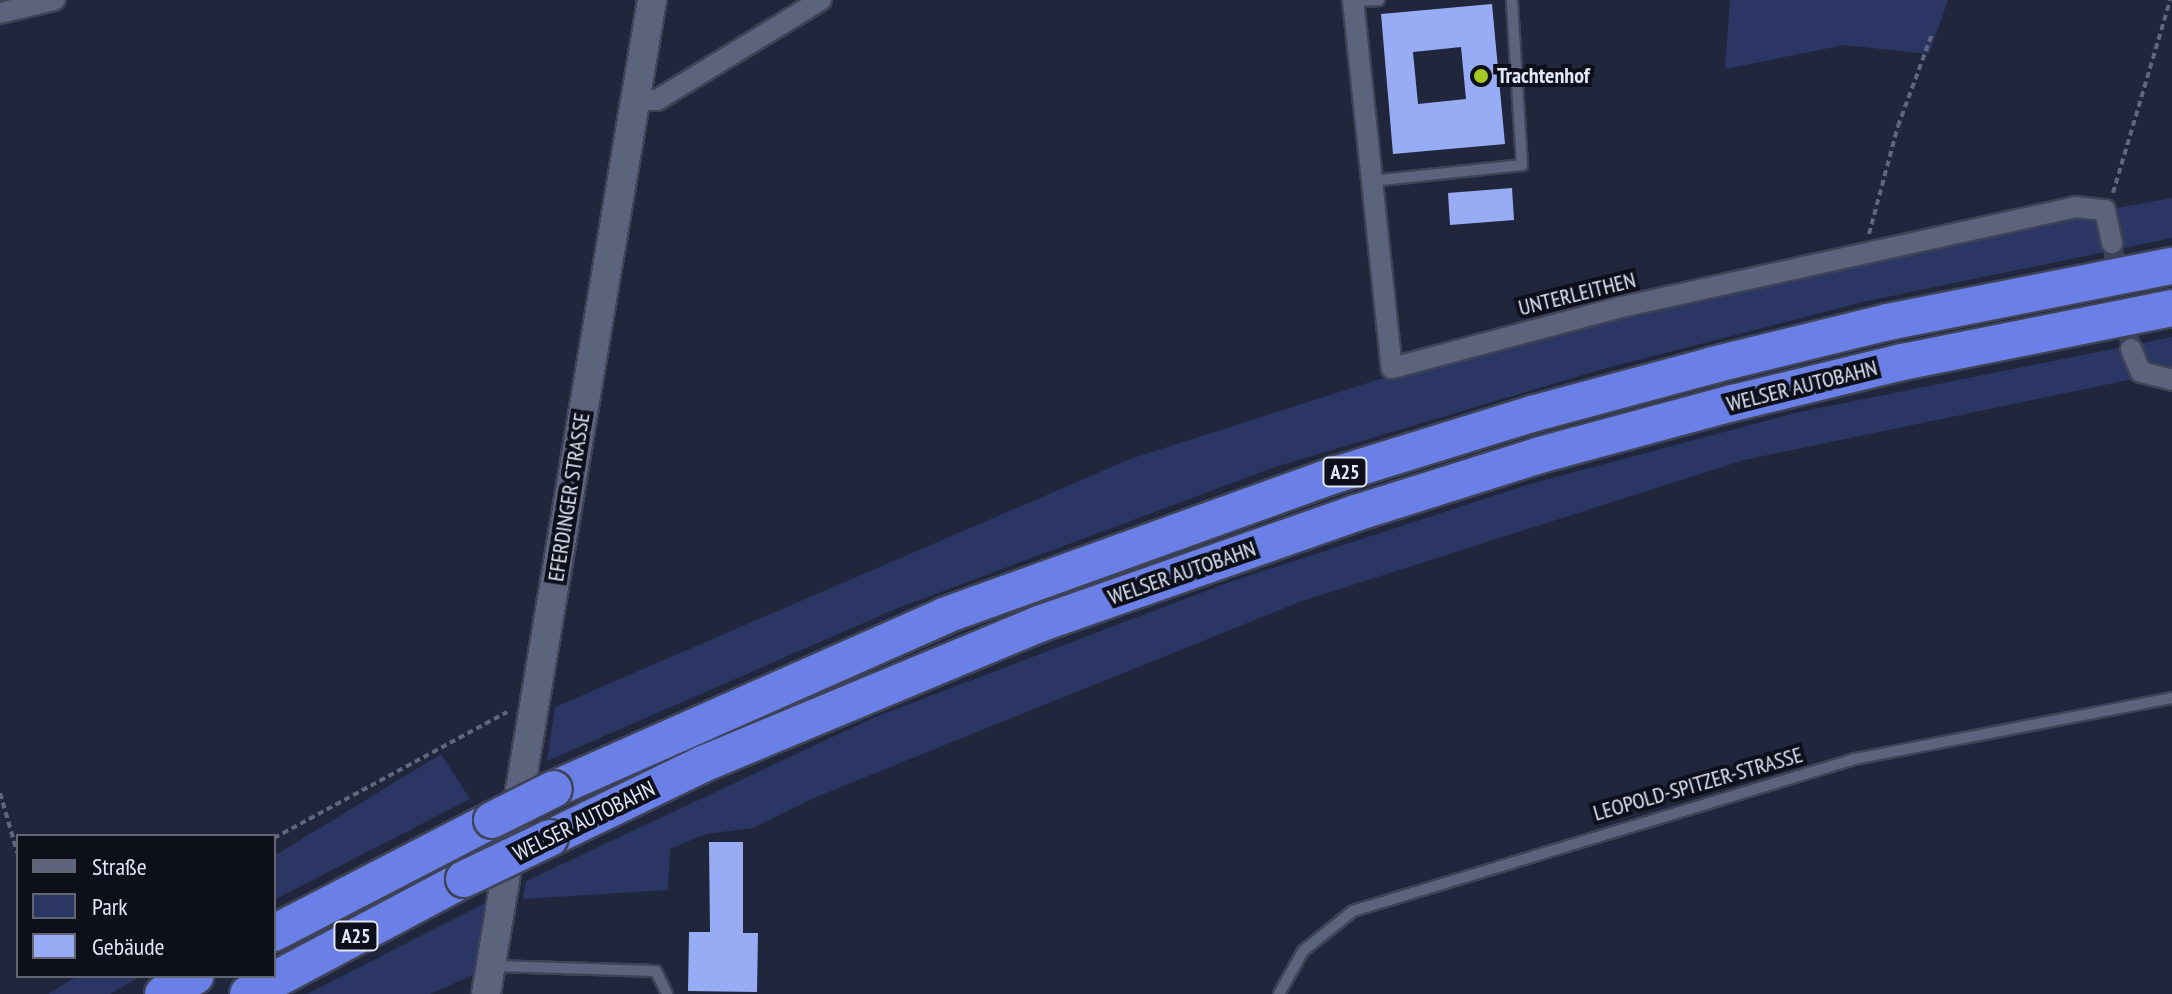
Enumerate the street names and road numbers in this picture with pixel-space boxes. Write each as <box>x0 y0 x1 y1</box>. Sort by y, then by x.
street label: UNTERLEITHEN <box>1516 267 1638 321</box>
street label: WELSER AUTOBAHN <box>1724 354 1880 418</box>
street label: EFERDINGER STRASSE <box>543 411 595 583</box>
road number: A25 <box>1321 456 1369 488</box>
street label: WELSER AUTOBAHN <box>1105 535 1259 611</box>
street label: LEOPOLD-SPITZER-STRASSE <box>1590 741 1806 827</box>
street label: WELSER AUTOBAHN <box>509 775 659 867</box>
road number: A25 <box>332 920 380 952</box>

